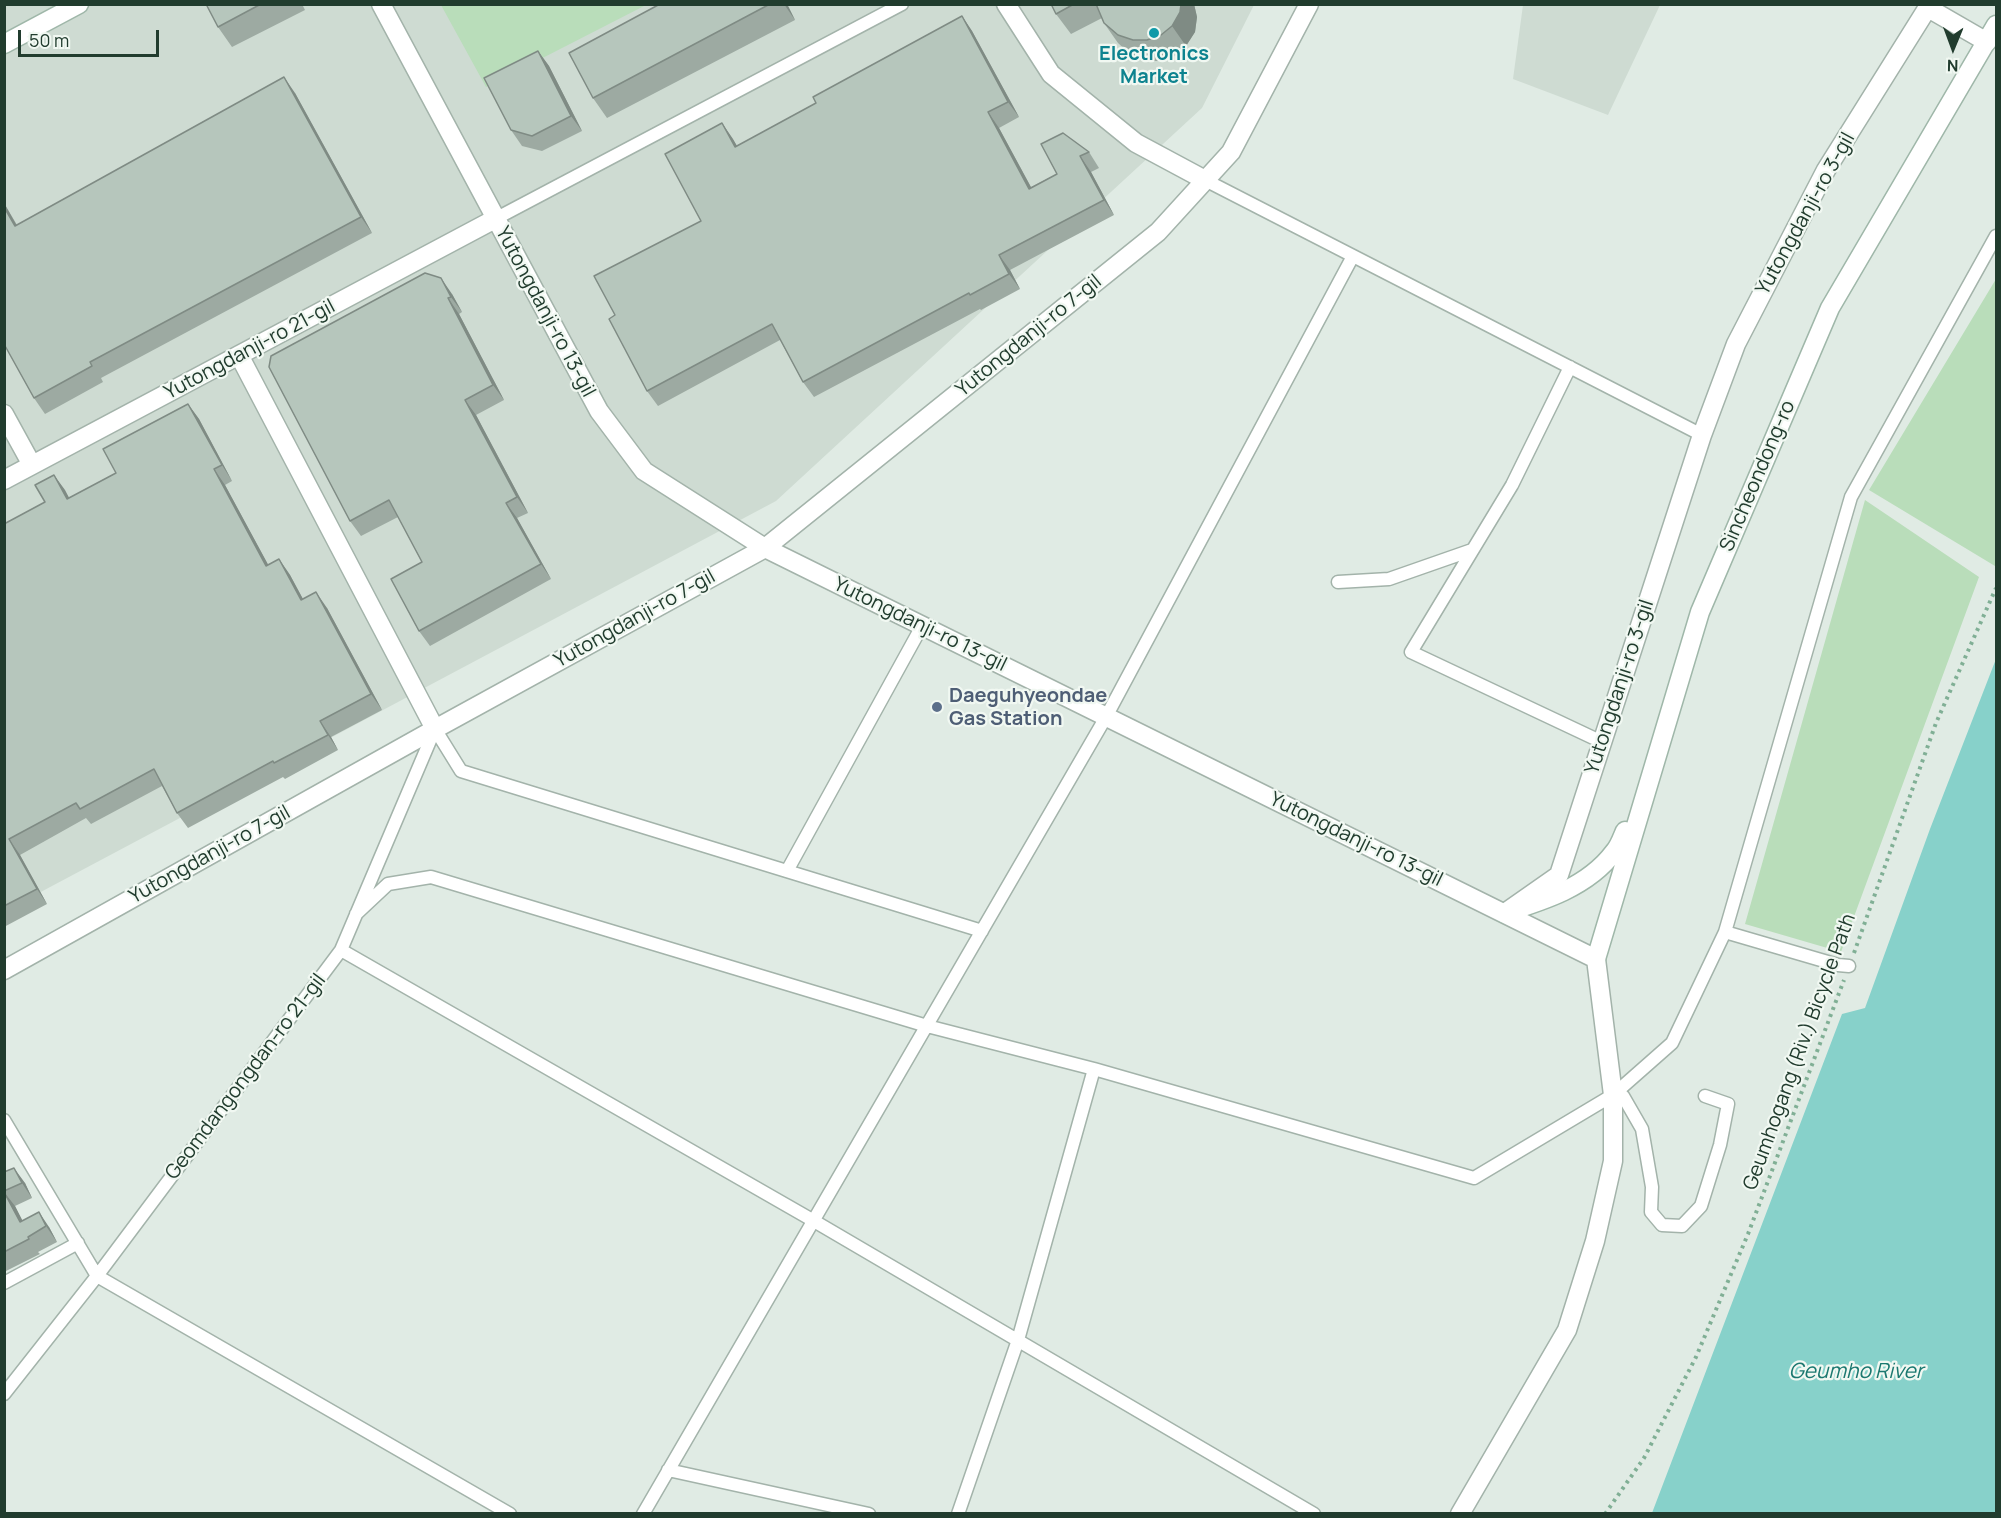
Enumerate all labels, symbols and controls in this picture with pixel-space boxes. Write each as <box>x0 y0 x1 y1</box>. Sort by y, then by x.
scale bar <box>21 18 162 56</box>
north arrow <box>1923 18 1983 78</box>
marker: Electronics Market <box>1147 26 1161 40</box>
text: 50 m <box>29 28 69 52</box>
place label: Electronics Market <box>1099 42 1209 89</box>
text: N <box>1947 55 1959 77</box>
street label: Yutongdanji-ro 3-gil <box>1751 129 1861 299</box>
street label: Yutongdanji-ro 13-gil <box>490 223 600 401</box>
street label: Yutongdanji-ro 7-gil <box>951 270 1107 402</box>
street label: Yutongdanji-ro 21-gil <box>161 295 339 405</box>
street label: Sincheondong-ro <box>1715 397 1801 555</box>
street label: Yutongdanji-ro 7-gil <box>550 565 720 673</box>
street label: Yutongdanji-ro 13-gil <box>830 573 1010 677</box>
street label: Yutongdanji-ro 3-gil <box>1581 597 1659 777</box>
place label: Daeguhyeondae Gas Station <box>949 684 1107 731</box>
marker: Daeguhyeondae Gas Station <box>930 700 944 714</box>
street label: Yutongdanji-ro 13-gil <box>1266 788 1446 892</box>
street label: Yutongdanji-ro 7-gil <box>125 801 295 909</box>
street label: Geumhogang (Riv.) Bicycle Path <box>1739 910 1861 1194</box>
street label: Geomdangongdan-ro 21-gil <box>161 969 331 1185</box>
water label: Geumho River <box>1789 1359 1923 1385</box>

